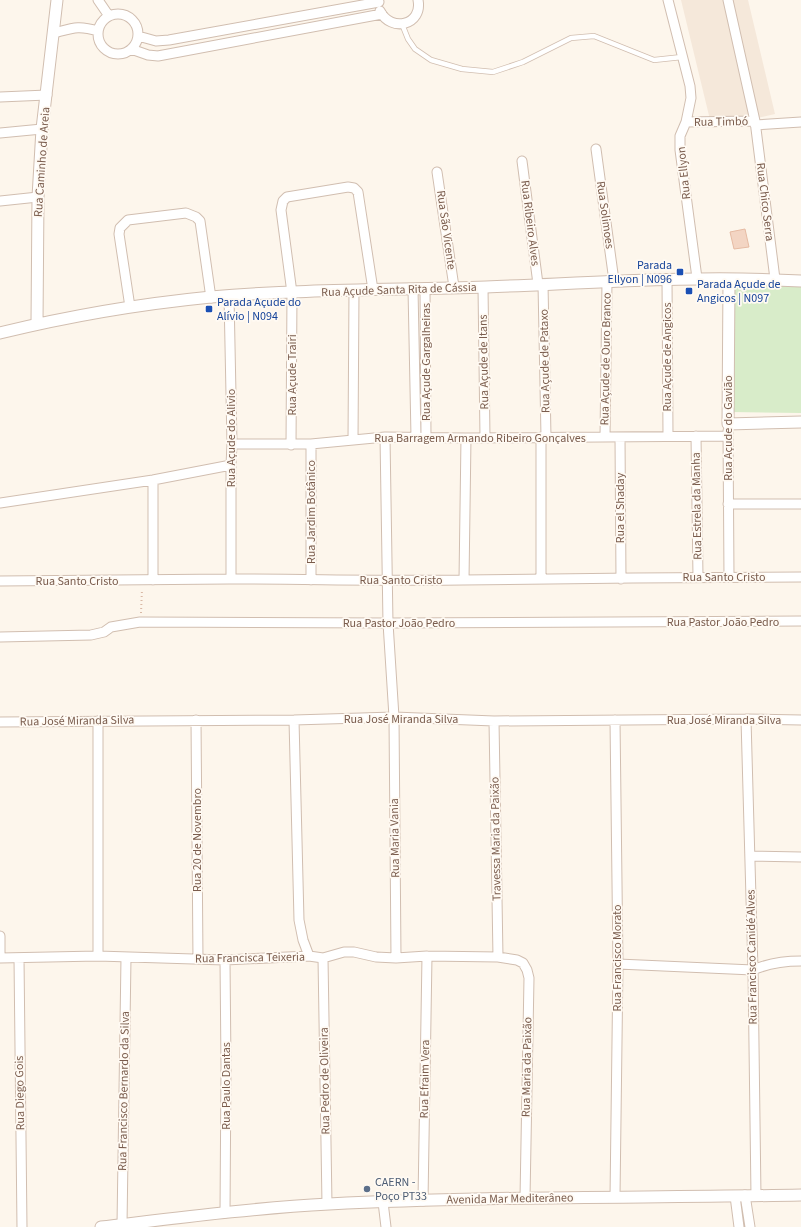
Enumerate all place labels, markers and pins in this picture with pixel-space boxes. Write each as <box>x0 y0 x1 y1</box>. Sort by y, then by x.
place label: Parada Ellyon | N096 <box>608 257 672 288</box>
marker: Parada Ellyon | N096 <box>675 267 685 277</box>
place label: Parada Açude de Angicos | N097 <box>697 276 781 307</box>
marker: Parada Açude de Angicos | N097 <box>684 286 694 296</box>
place label: Parada Açude do Alívio | N094 <box>217 294 301 325</box>
marker: Parada Açude do Alívio | N094 <box>204 304 214 314</box>
place label: CAERN - Poço PT33 <box>375 1174 427 1205</box>
marker: CAERN - Poço PT33 <box>362 1184 372 1194</box>

